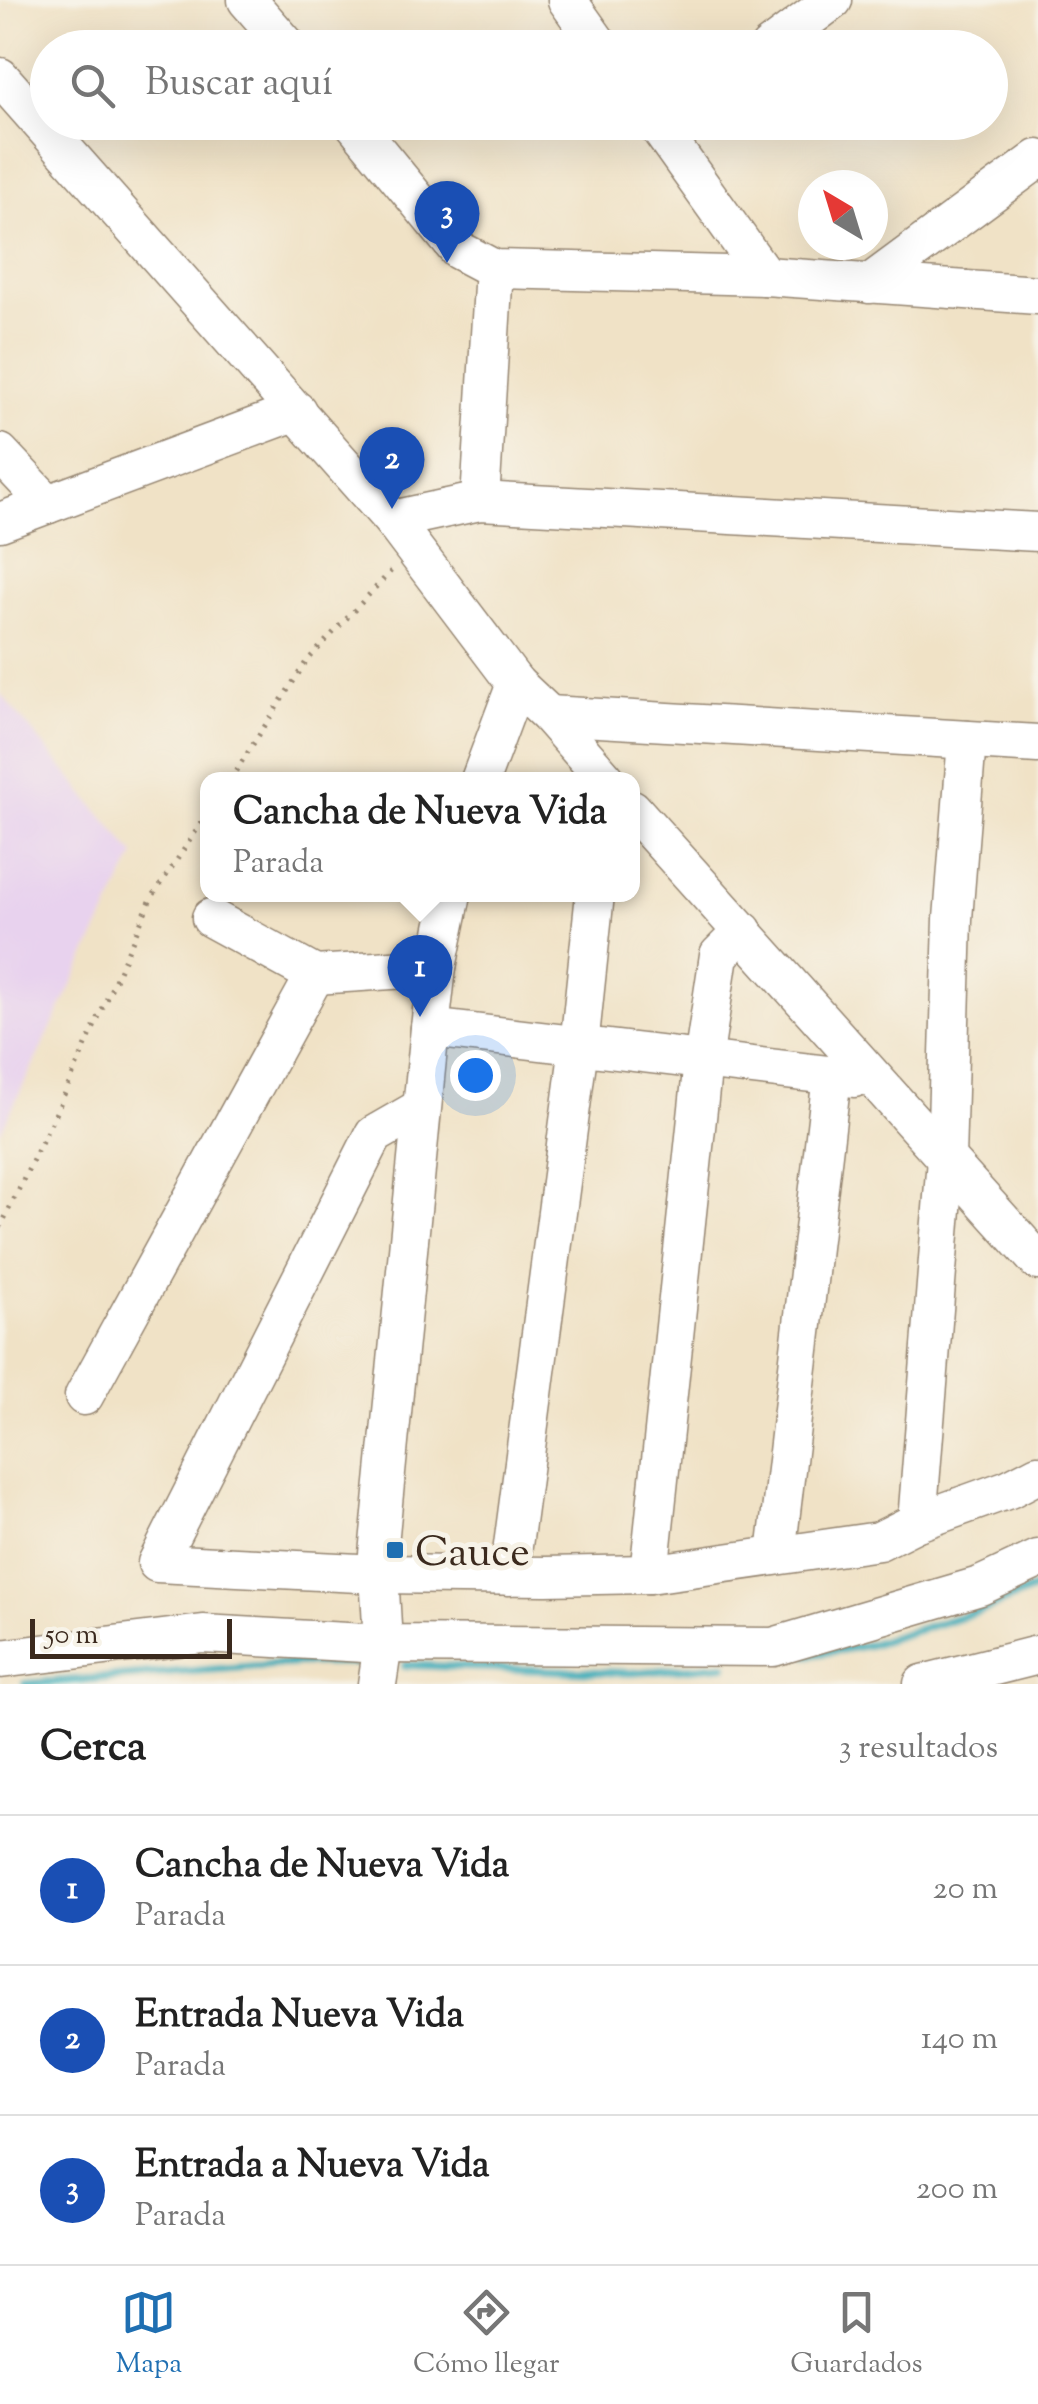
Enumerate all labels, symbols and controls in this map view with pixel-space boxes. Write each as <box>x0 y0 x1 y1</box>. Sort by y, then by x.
search box <box>30 30 1008 140</box>
icon: search <box>65 58 120 113</box>
text: Buscar aquí <box>145 58 333 112</box>
north arrow <box>798 170 888 260</box>
pin: 3 <box>414 180 480 263</box>
pin: 2 <box>360 426 424 509</box>
popup <box>200 772 640 902</box>
text: Cancha de Nueva Vida <box>233 787 607 841</box>
text: Parada <box>233 841 324 887</box>
pin: 1 <box>388 934 452 1017</box>
your location <box>450 1050 501 1101</box>
place label: Cauce <box>415 1525 530 1585</box>
marker: Cauce <box>384 1539 406 1561</box>
scale bar <box>30 1614 232 1658</box>
text: 50 m <box>45 1616 99 1656</box>
text: Cerca <box>40 1719 146 1779</box>
text: 3 resultados <box>839 1726 998 1772</box>
text: Cancha de Nueva Vida <box>135 1840 509 1894</box>
text: 1 <box>67 1867 78 1913</box>
text: 20 m <box>933 1867 998 1913</box>
text: Parada <box>135 1894 226 1940</box>
text: Entrada Nueva Vida <box>135 1990 464 2044</box>
text: 2 <box>65 2017 80 2063</box>
text: 140 m <box>921 2017 998 2063</box>
text: Parada <box>135 2044 226 2090</box>
text: Entrada a Nueva Vida <box>135 2140 490 2194</box>
text: 3 <box>66 2167 79 2213</box>
text: 200 m <box>916 2167 998 2213</box>
text: Parada <box>135 2194 226 2240</box>
tab: Mapa <box>115 2285 182 2385</box>
tab: Cómo llegar <box>413 2285 559 2385</box>
tab: Guardados <box>790 2285 923 2385</box>

